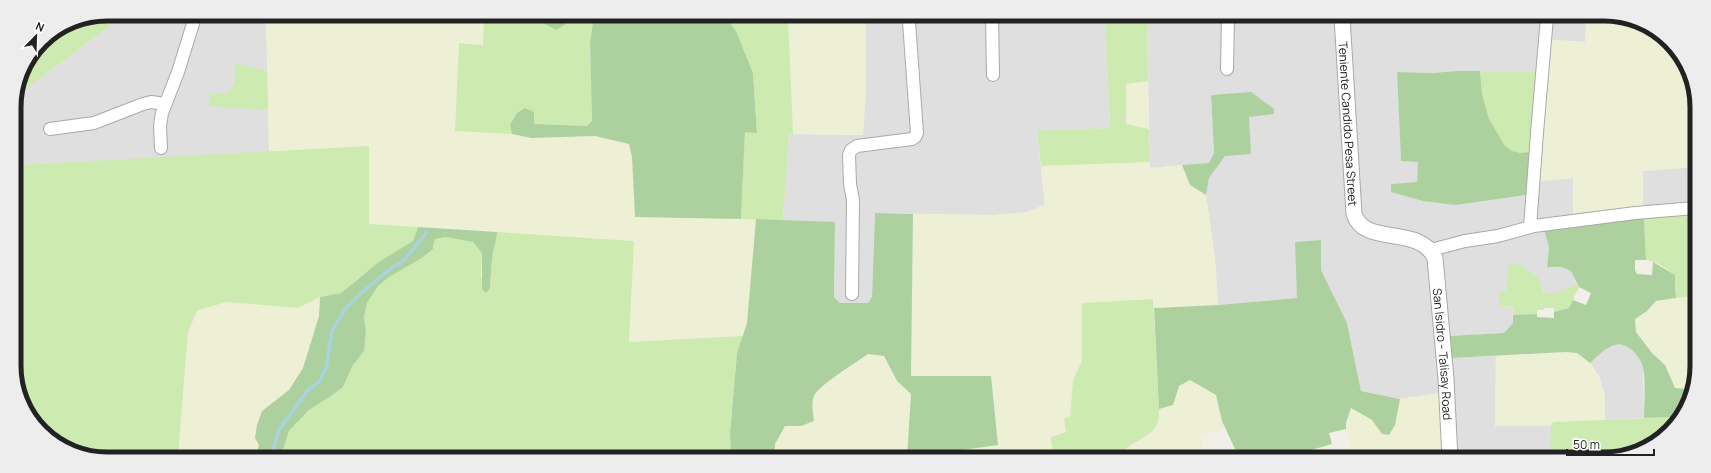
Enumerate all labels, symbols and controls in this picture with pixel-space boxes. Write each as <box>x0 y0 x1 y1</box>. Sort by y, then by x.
north arrow <box>16 16 56 56</box>
text: N <box>34 18 47 35</box>
street label: Teniente Candido Pesa Street <box>1335 41 1362 207</box>
street label: San Isidro - Talisay Road <box>1429 287 1457 420</box>
scale bar <box>1567 431 1654 457</box>
text: 50 m <box>1573 436 1600 453</box>

